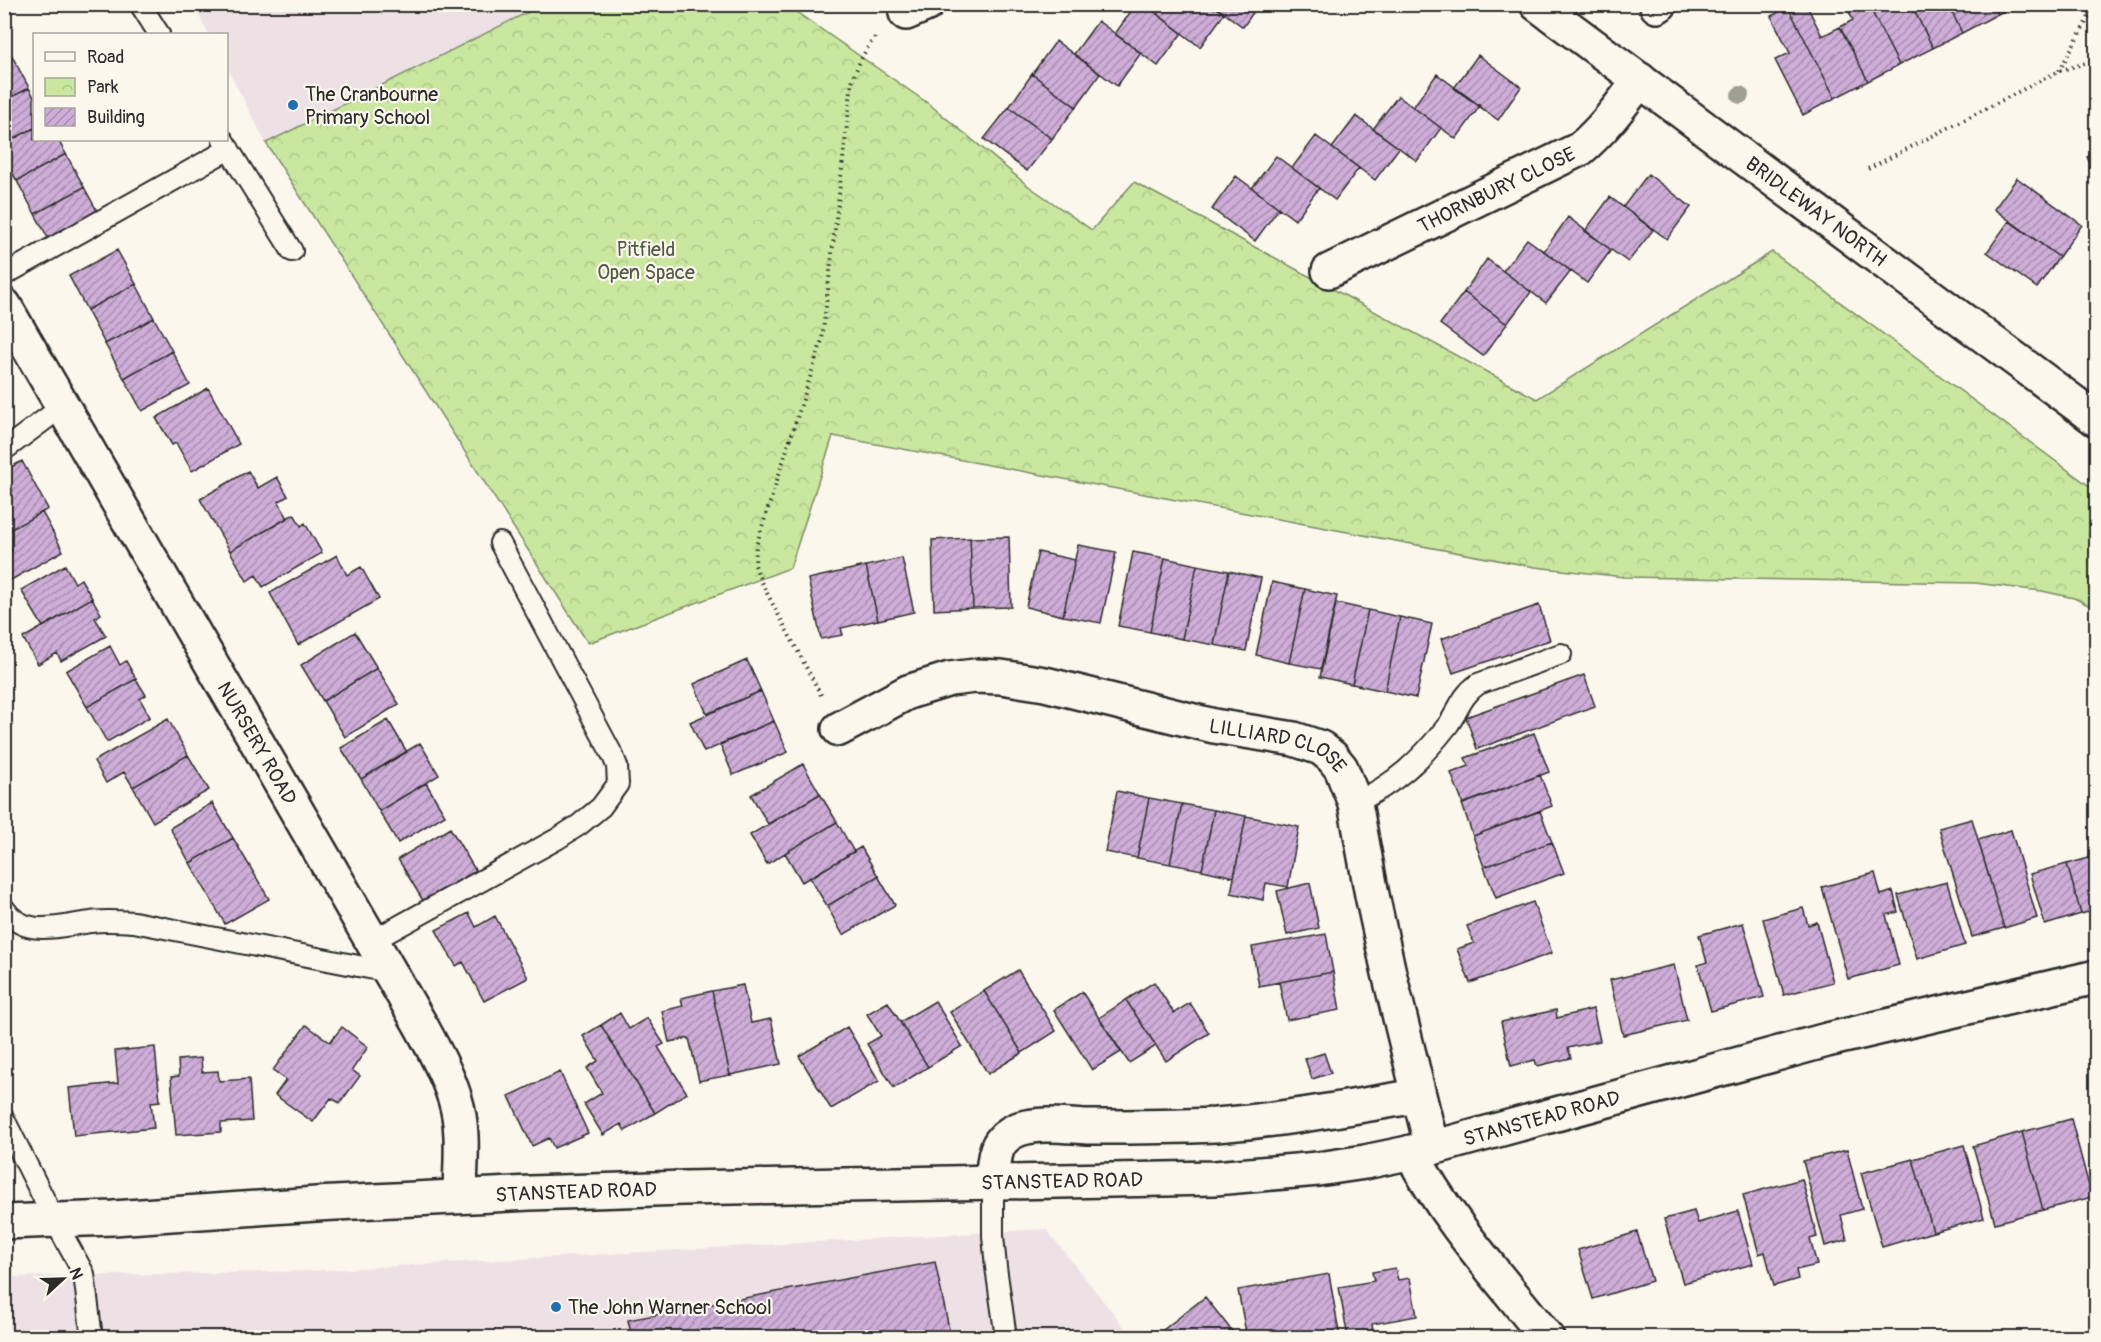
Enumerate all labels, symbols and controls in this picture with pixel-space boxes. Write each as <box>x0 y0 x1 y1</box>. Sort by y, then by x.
legend <box>33 33 228 141</box>
text: Road <box>87 46 124 69</box>
text: Park <box>87 76 119 99</box>
place label: The Cranbourne Primary School <box>305 82 438 130</box>
marker: The Cranbourne Primary School <box>286 98 300 112</box>
text: Building <box>87 106 145 129</box>
street label: THORNBURY CLOSE <box>1414 141 1579 239</box>
street label: BRIDLEWAY NORTH <box>1741 151 1892 272</box>
park label: Pitfield Open Space <box>597 237 695 285</box>
street label: NURSERY ROAD <box>212 677 302 809</box>
street label: LILLIARD CLOSE <box>1207 713 1352 778</box>
street label: STANSTEAD ROAD <box>1461 1085 1623 1152</box>
street label: STANSTEAD ROAD <box>981 1167 1143 1195</box>
street label: STANSTEAD ROAD <box>495 1177 657 1208</box>
north arrow <box>33 1249 93 1309</box>
text: N <box>65 1265 87 1283</box>
place label: The John Warner School <box>568 1295 772 1320</box>
marker: The John Warner School <box>549 1300 563 1314</box>

